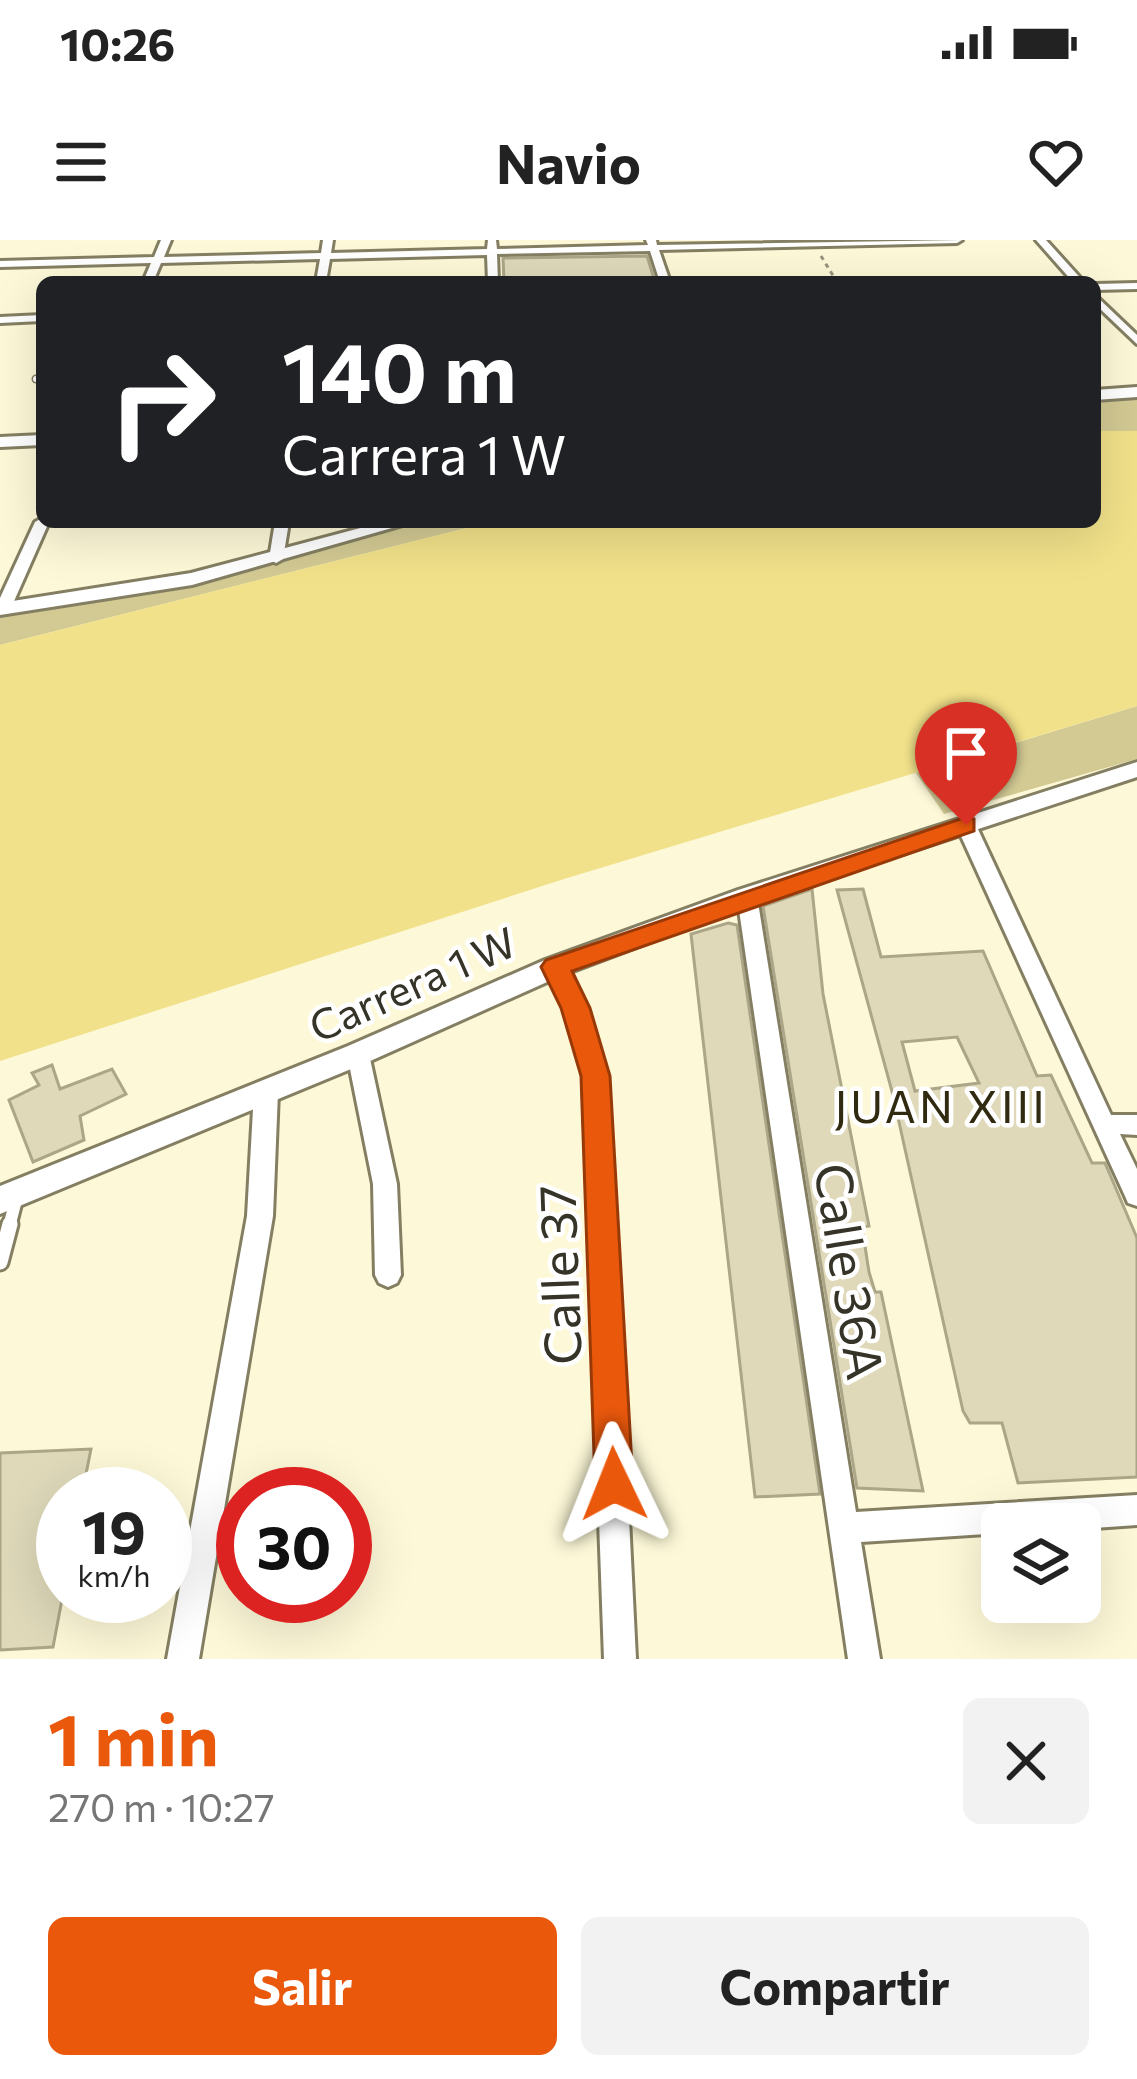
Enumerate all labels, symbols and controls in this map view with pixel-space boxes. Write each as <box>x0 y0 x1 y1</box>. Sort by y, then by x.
text: 10:26 <box>60 15 175 70</box>
icon: menu <box>48 129 114 195</box>
text: Navio <box>496 129 641 195</box>
icon: heart <box>1023 129 1089 195</box>
text: 140 m <box>282 318 517 420</box>
icon: right <box>84 324 240 480</box>
text: Carrera 1 W <box>282 420 566 486</box>
pin <box>915 702 1017 825</box>
icon: arrive <box>933 720 999 786</box>
street label: Carrera 1 W <box>301 914 523 1052</box>
district label: JUAN XIII <box>834 1077 1048 1132</box>
street label: Calle 36A <box>803 1158 899 1384</box>
street label: Calle 37 <box>523 1184 593 1366</box>
position arrow <box>551 1421 677 1547</box>
speed limit sign: 30 <box>216 1467 372 1623</box>
text: 19 <box>82 1493 146 1566</box>
map controls <box>981 1503 1101 1623</box>
button: layers <box>981 1503 1101 1623</box>
text: km/h <box>78 1556 150 1593</box>
text: 1 min <box>48 1693 219 1781</box>
button: close <box>963 1698 1089 1824</box>
text: 270 m · 10:27 <box>48 1782 275 1830</box>
button: Salir <box>48 1917 557 2055</box>
button: Compartir <box>581 1917 1089 2055</box>

